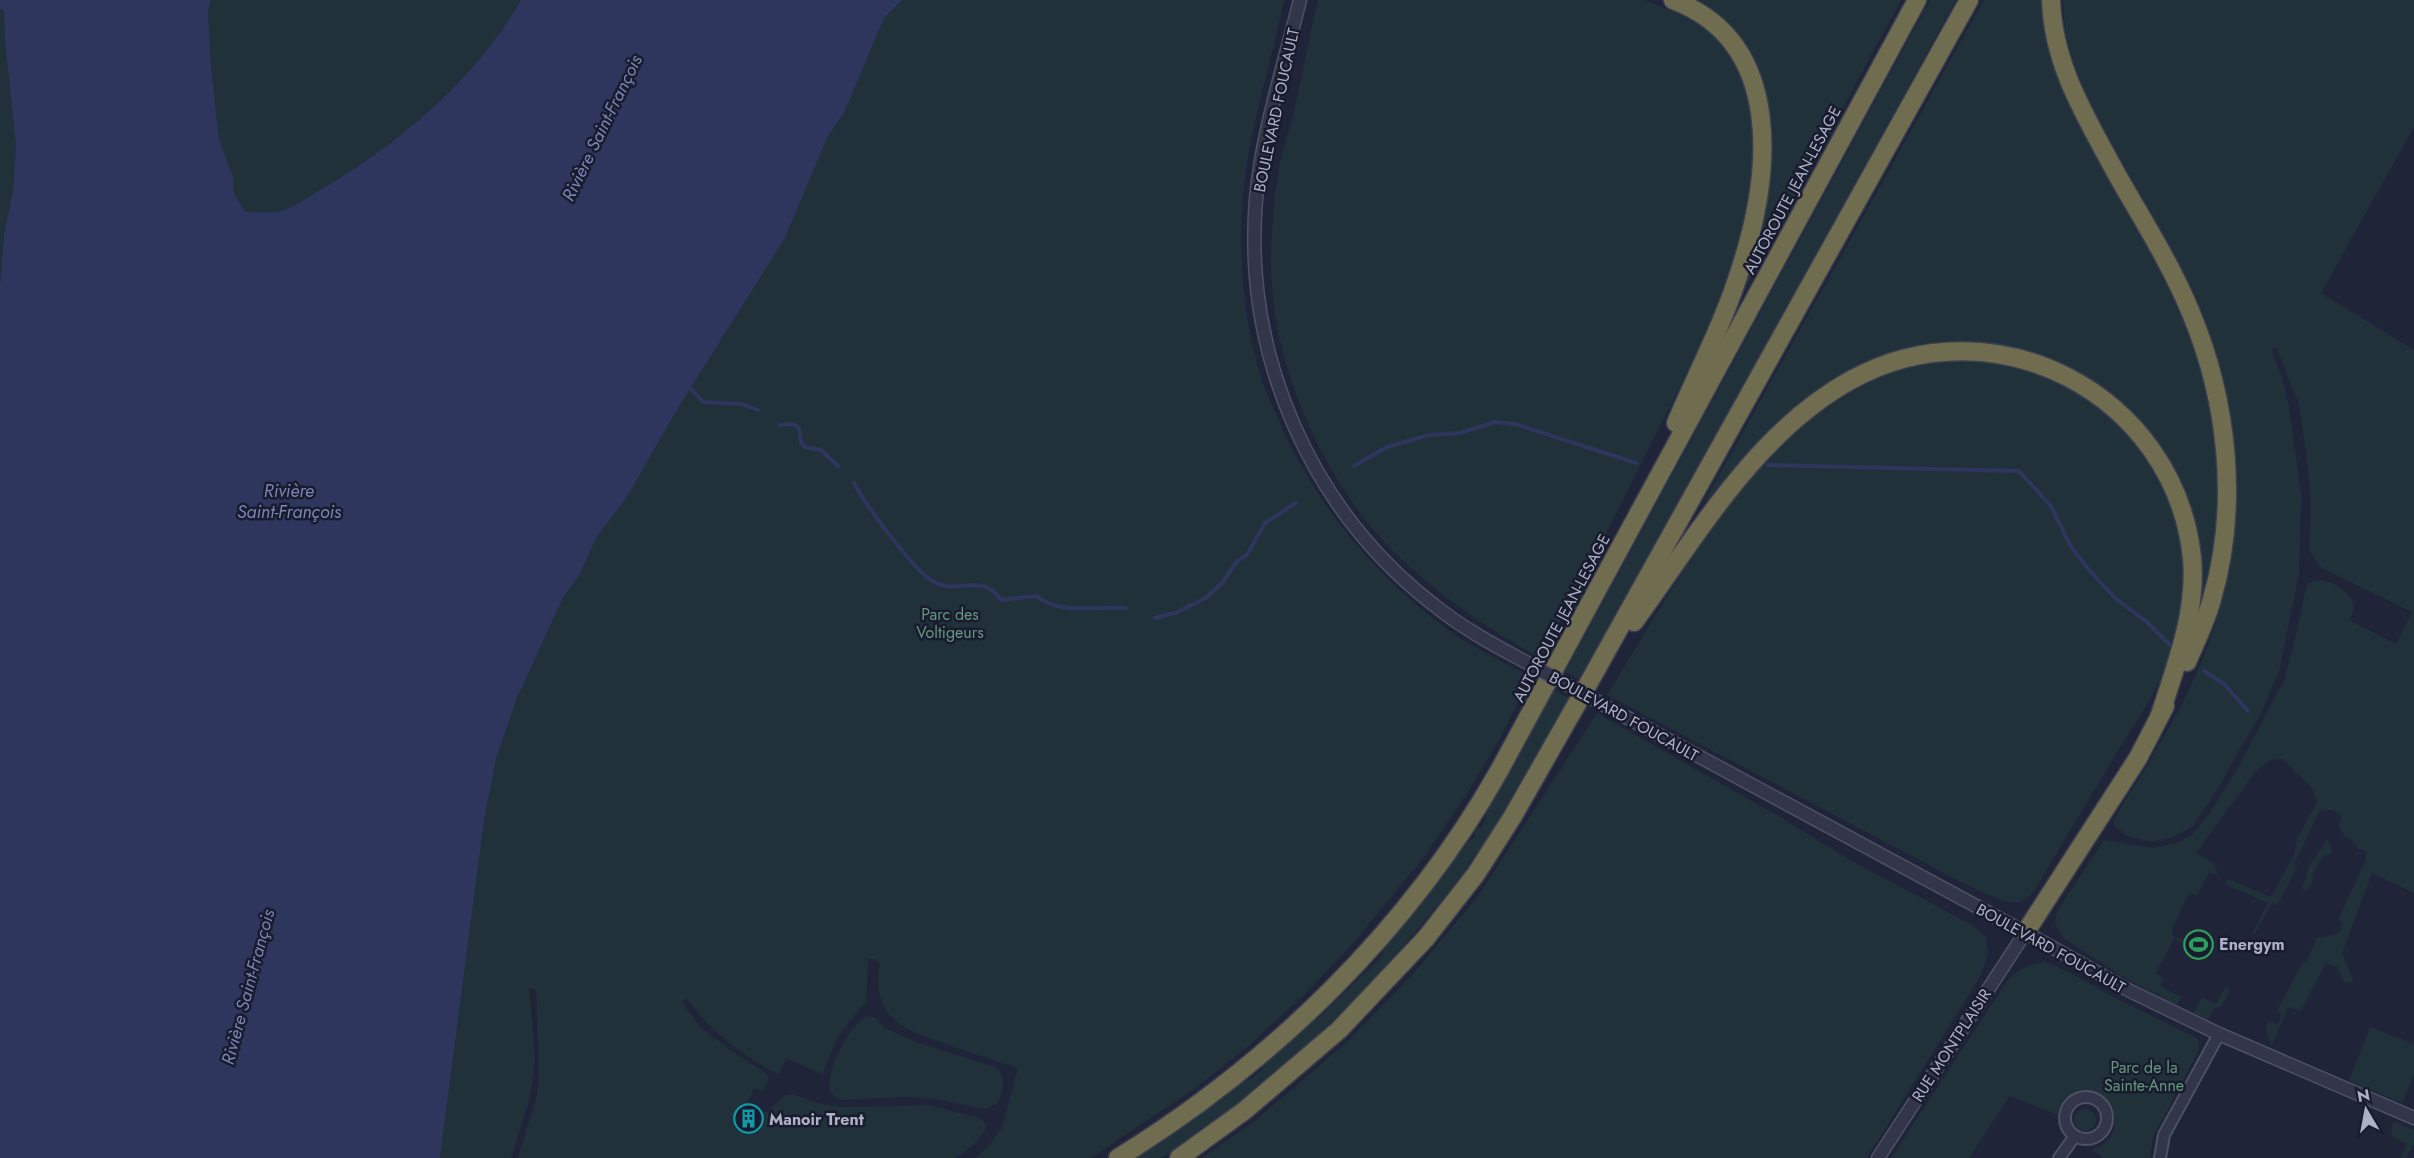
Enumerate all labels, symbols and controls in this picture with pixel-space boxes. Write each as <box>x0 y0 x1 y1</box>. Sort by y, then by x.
street label: BOULEVARD FOUCAULT <box>1248 25 1305 194</box>
water label: Rivière Saint-François <box>555 50 649 205</box>
street label: AUTOROUTE JEAN-LESAGE <box>1738 102 1847 278</box>
water label: Rivière Saint-François <box>237 478 342 525</box>
street label: AUTOROUTE JEAN-LESAGE <box>1507 530 1616 706</box>
park label: Parc des Voltigeurs <box>916 603 984 644</box>
street label: BOULEVARD FOUCAULT <box>1545 666 1703 767</box>
street label: BOULEVARD FOUCAULT <box>1972 898 2130 999</box>
water label: Rivière Saint-François <box>215 906 281 1068</box>
sports icon: Energym <box>2182 928 2214 960</box>
place label: Energym <box>2219 933 2285 956</box>
street label: RUE MONTPLAISIR <box>1906 984 1997 1106</box>
park label: Parc de la Sainte-Anne <box>2104 1056 2184 1097</box>
north arrow <box>2336 1080 2396 1140</box>
text: N <box>2355 1083 2372 1108</box>
building icon: Manoir Trent <box>732 1103 764 1135</box>
place label: Manoir Trent <box>769 1108 865 1131</box>

